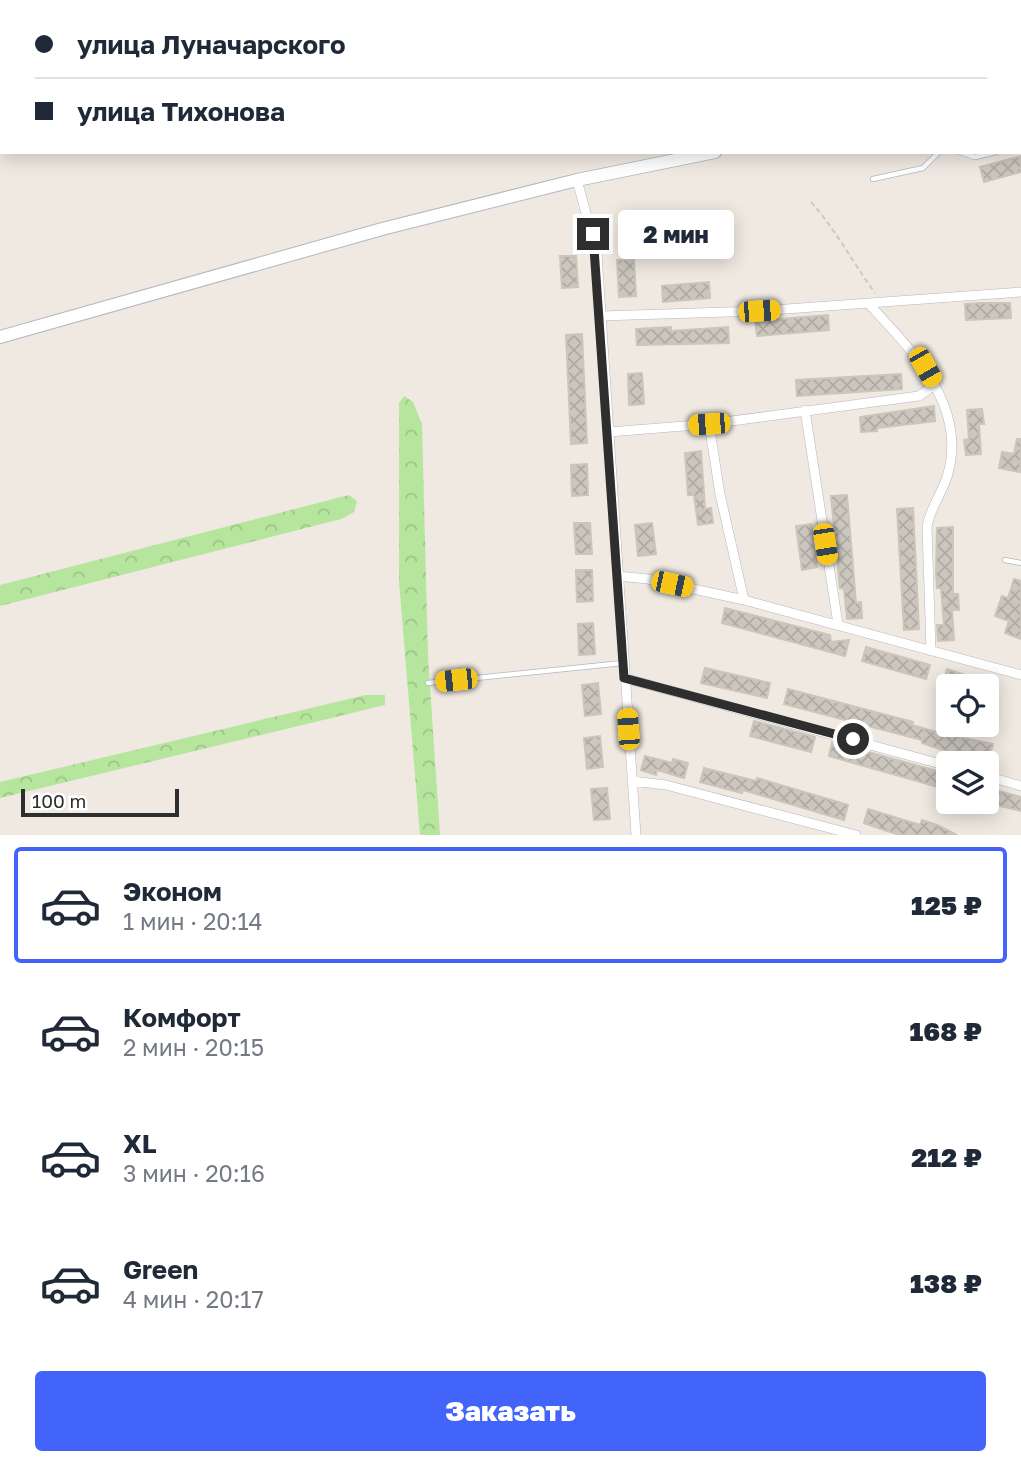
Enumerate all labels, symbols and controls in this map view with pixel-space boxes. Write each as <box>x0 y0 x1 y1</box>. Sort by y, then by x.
text: улица Луначарского <box>77 29 346 60</box>
text: улица Тихонова <box>77 96 285 127</box>
callout: 2 мин <box>618 210 733 258</box>
route end <box>577 218 609 250</box>
text: 2 мин <box>643 220 709 248</box>
car <box>738 299 781 323</box>
car <box>906 344 945 390</box>
car <box>688 412 731 436</box>
car <box>812 522 839 566</box>
car <box>650 569 695 599</box>
car <box>435 667 478 693</box>
map controls <box>936 674 999 814</box>
button: locate <box>936 674 999 737</box>
car <box>617 707 640 751</box>
route start <box>837 723 869 755</box>
button: layers <box>936 751 999 814</box>
scale bar <box>21 786 178 818</box>
text: 100 m <box>32 789 86 812</box>
icon: car <box>39 874 102 937</box>
text: Эконом <box>123 876 222 907</box>
text: 125 ₽ <box>911 890 982 921</box>
text: 1 мин · 20:14 <box>123 907 263 935</box>
icon: car <box>39 1000 102 1063</box>
text: Комфорт <box>123 1002 241 1033</box>
text: 168 ₽ <box>910 1016 982 1047</box>
text: 2 мин · 20:15 <box>123 1033 264 1061</box>
icon: car <box>39 1126 102 1189</box>
text: XL <box>123 1128 157 1159</box>
text: 212 ₽ <box>911 1142 982 1173</box>
text: 3 мин · 20:16 <box>123 1159 265 1187</box>
icon: car <box>39 1252 102 1315</box>
text: Green <box>123 1254 198 1285</box>
text: 138 ₽ <box>910 1268 982 1299</box>
text: 4 мин · 20:17 <box>123 1285 264 1313</box>
button: Заказать <box>35 1371 986 1451</box>

